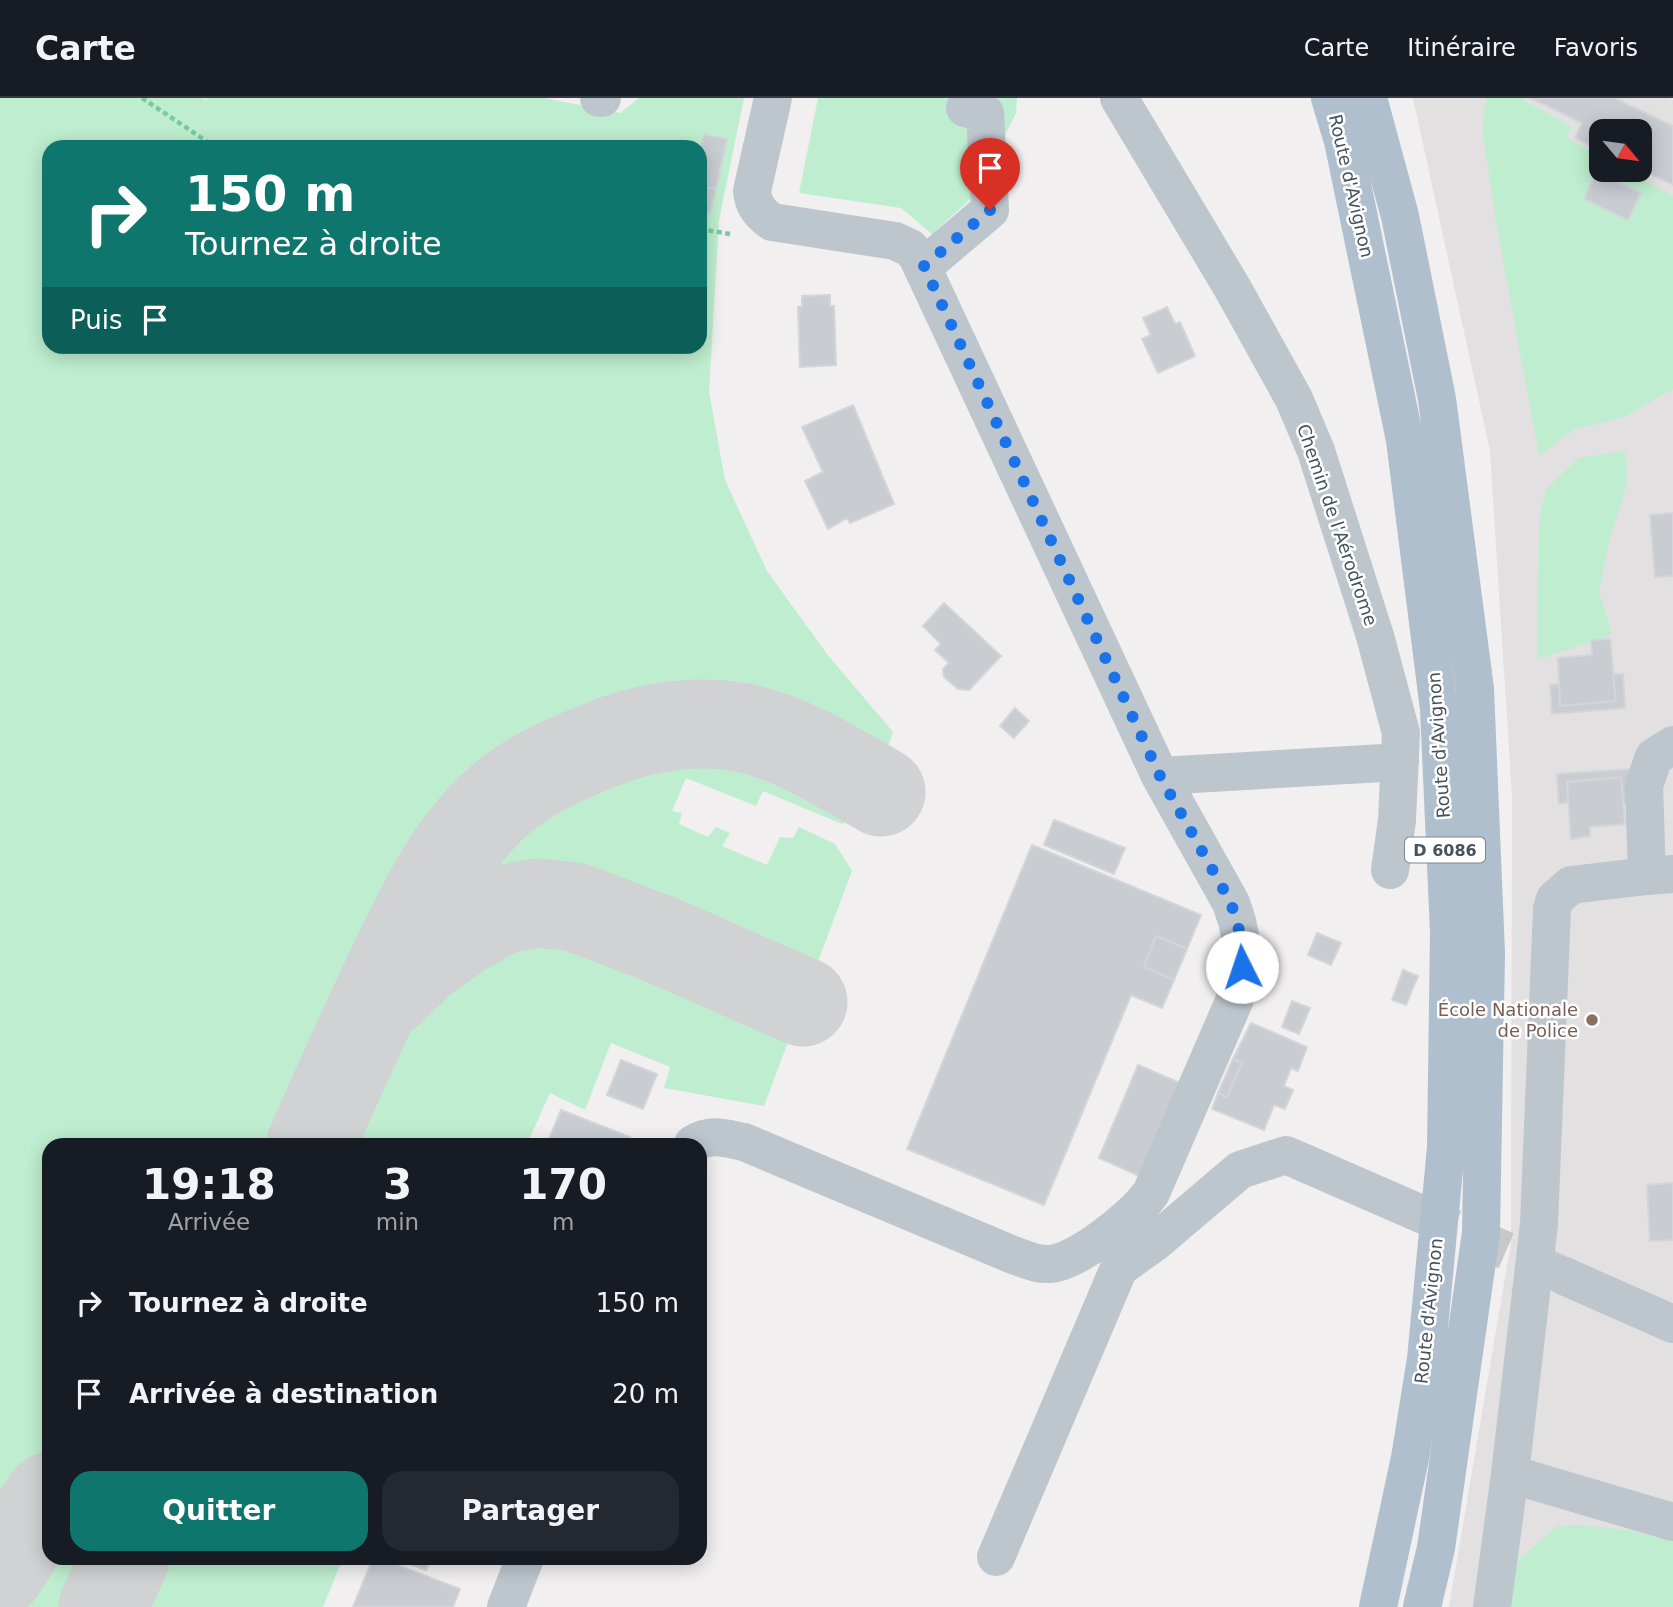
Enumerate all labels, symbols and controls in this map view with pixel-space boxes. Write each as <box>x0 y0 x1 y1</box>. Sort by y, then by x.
text: Carte <box>35 29 136 68</box>
text: Carte <box>1304 34 1369 62</box>
text: Itinéraire <box>1407 34 1516 62</box>
text: Favoris <box>1554 34 1638 62</box>
street label: Route d'Avignon <box>1325 112 1378 260</box>
north arrow <box>1589 119 1652 182</box>
map controls <box>1589 119 1652 182</box>
pin <box>960 138 1020 210</box>
icon: arrive <box>971 149 1009 187</box>
text: 150 m <box>185 166 355 223</box>
icon: right <box>70 168 161 259</box>
text: Tournez à droite <box>185 225 442 263</box>
icon: arrive <box>136 301 174 339</box>
text: Puis <box>70 305 122 335</box>
street label: Chemin de l'Aérodrome <box>1293 421 1382 628</box>
street label: Route d'Avignon <box>1423 671 1454 819</box>
road number: D 6086 <box>1405 838 1485 862</box>
position arrow <box>1205 930 1279 1004</box>
place label: École Nationale de Police <box>1438 999 1578 1041</box>
marker: École Nationale de Police <box>1584 1012 1600 1028</box>
text: 19:18 <box>142 1160 276 1209</box>
text: 3 <box>383 1160 412 1209</box>
text: 170 <box>519 1160 607 1209</box>
text: Arrivée <box>168 1209 250 1235</box>
text: min <box>376 1209 419 1235</box>
text: m <box>552 1209 574 1235</box>
street label: Route d'Avignon <box>1410 1237 1447 1385</box>
icon: right <box>70 1284 108 1322</box>
text: Tournez à droite <box>129 1288 368 1318</box>
text: 150 m <box>596 1288 679 1318</box>
icon: arrive <box>70 1375 108 1413</box>
text: Arrivée à destination <box>129 1379 438 1409</box>
text: 20 m <box>612 1379 679 1409</box>
button: Quitter <box>70 1471 368 1551</box>
button: Partager <box>382 1471 679 1551</box>

